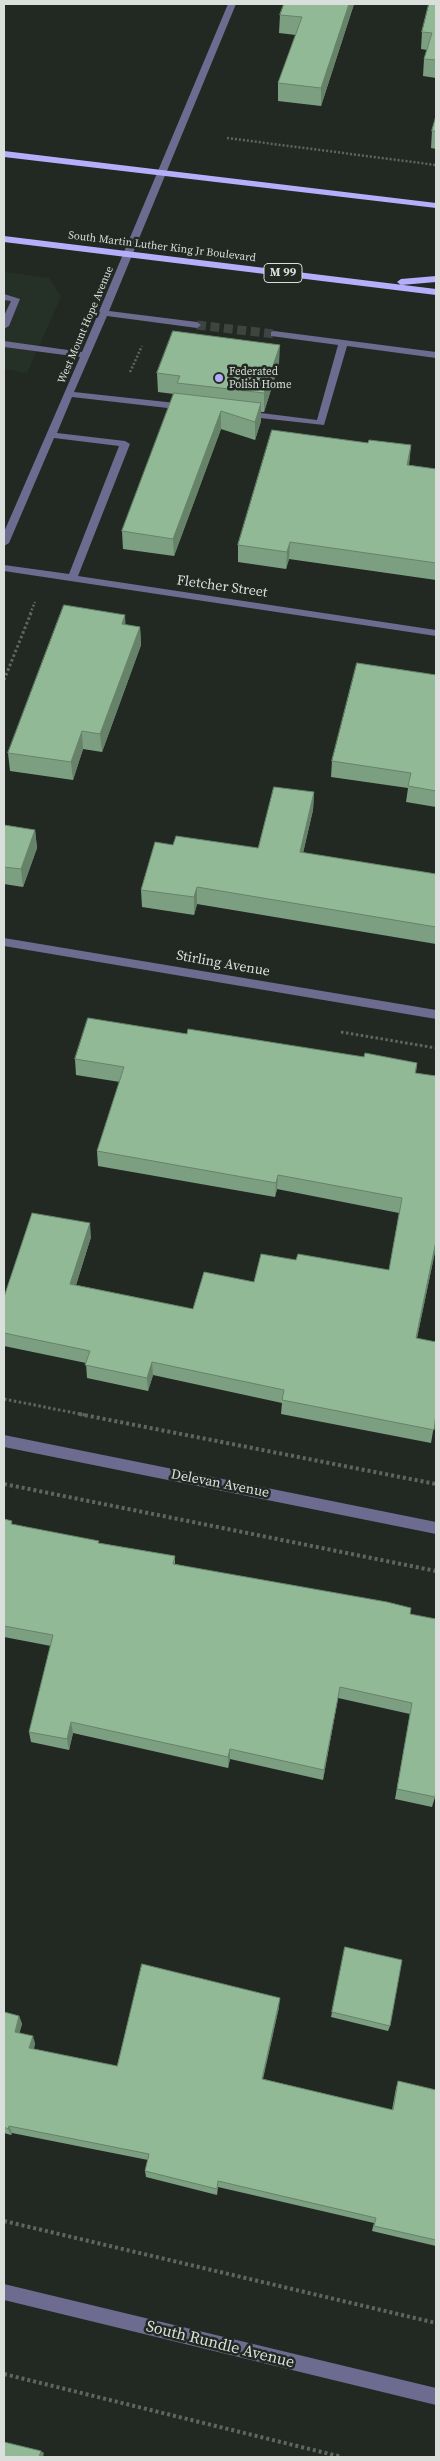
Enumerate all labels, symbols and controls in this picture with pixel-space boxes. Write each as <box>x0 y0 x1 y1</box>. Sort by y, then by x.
street label: South Martin Luther King Jr Boulevard <box>67 229 257 265</box>
street label: West Mount Hope Avenue <box>55 264 117 386</box>
road number: M 99 <box>264 264 302 282</box>
place label: Federated Polish Home <box>229 365 292 391</box>
marker: Federated Polish Home <box>213 372 225 384</box>
street label: Fletcher Street <box>175 572 269 602</box>
street label: Stirling Avenue <box>175 947 271 981</box>
street label: Delevan Avenue <box>169 1466 271 1502</box>
street label: South Rundle Avenue <box>144 2317 296 2373</box>

